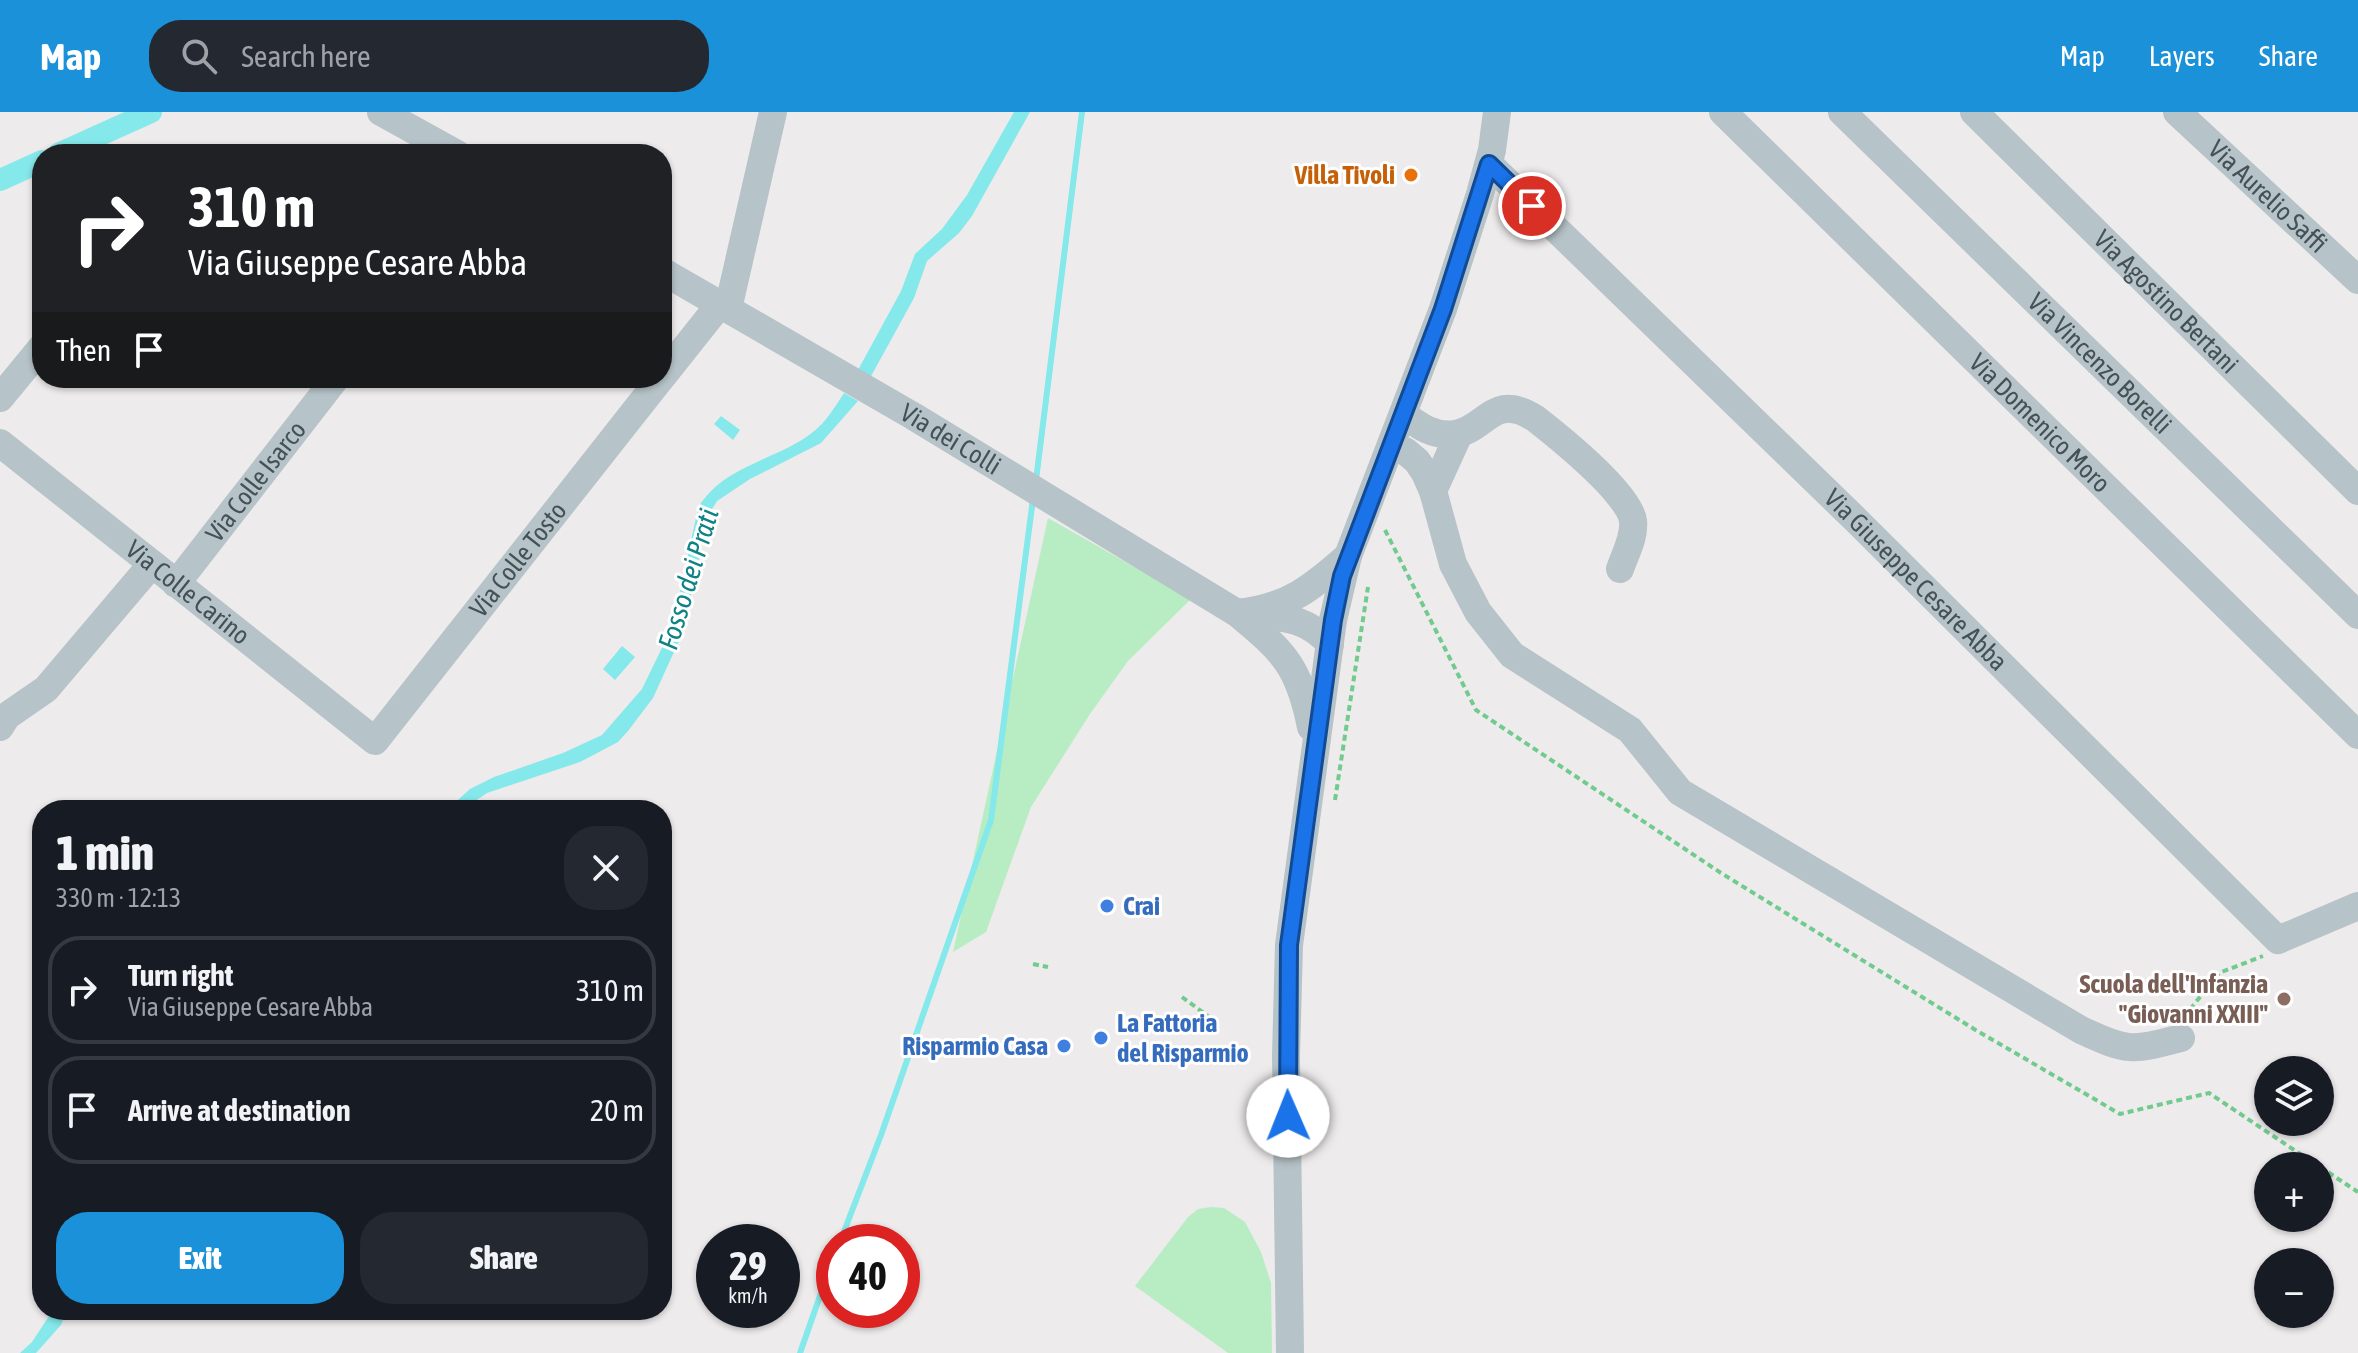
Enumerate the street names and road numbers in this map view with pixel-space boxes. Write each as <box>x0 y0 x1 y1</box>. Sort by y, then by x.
street label: Via Aurelio Saffi <box>2202 134 2333 259</box>
street label: Via Agostino Bertani <box>2088 224 2245 379</box>
street label: Via Vincenzo Borelli <box>2022 287 2178 440</box>
street label: Via Domenico Moro <box>1963 347 2117 499</box>
street label: Via dei Colli <box>895 397 1006 481</box>
street label: Via Colle Isarco <box>200 415 312 548</box>
street label: Via Giuseppe Cesare Abba <box>1818 483 2013 677</box>
street label: Via Colle Tosto <box>463 496 572 623</box>
street label: Via Colle Carino <box>120 534 256 651</box>

